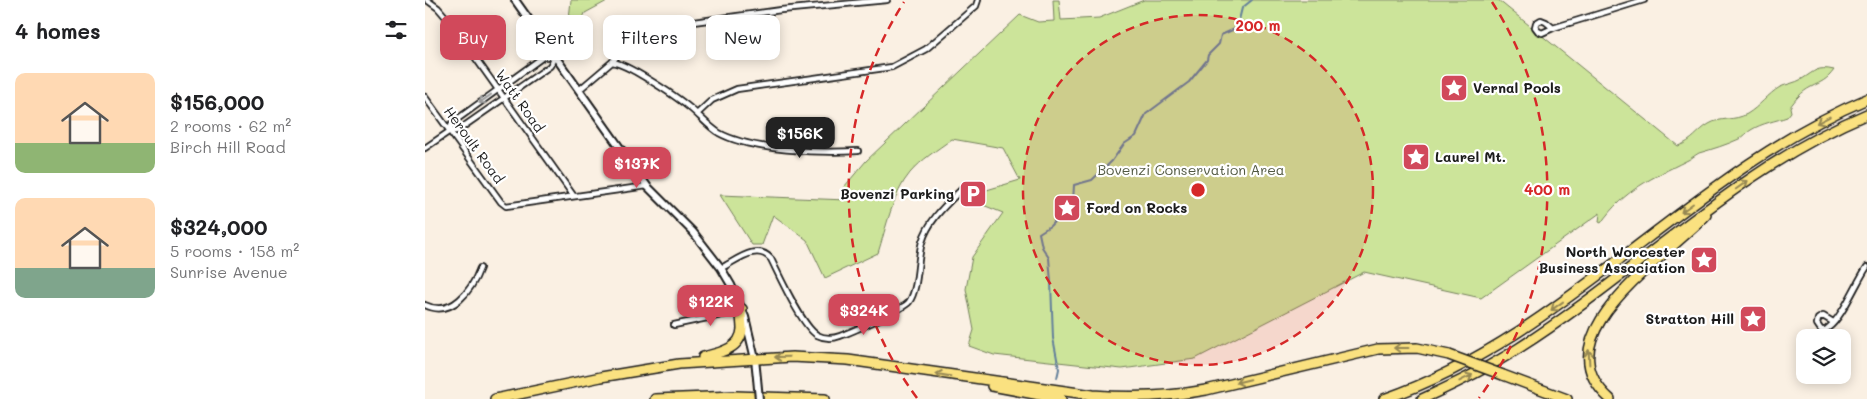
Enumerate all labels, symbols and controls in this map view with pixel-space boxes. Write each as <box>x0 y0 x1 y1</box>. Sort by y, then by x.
chip: Buy <box>440 15 506 60</box>
chip: Rent <box>516 15 593 60</box>
chip: Filters <box>603 15 696 60</box>
chip: New <box>706 15 780 60</box>
text: 200 m <box>1236 15 1281 35</box>
icon: filters <box>382 16 410 44</box>
text: 4 homes <box>15 17 101 44</box>
street label: Watt Road <box>492 65 549 136</box>
place icon: Vernal Pools <box>1439 73 1469 103</box>
place label: Vernal Pools <box>1473 78 1561 97</box>
text: $156,000 <box>170 88 264 115</box>
icon: home <box>55 93 115 153</box>
one-way arrow <box>478 94 492 104</box>
street label: Heroult Road <box>440 102 509 187</box>
text: 2 rooms · 62 m² <box>170 115 291 136</box>
one-way arrow <box>1815 115 1830 125</box>
pin: $156K <box>765 116 835 159</box>
text: $156K <box>777 122 823 143</box>
text: Birch Hill Road <box>170 136 286 157</box>
place icon: Laurel Mt. <box>1401 142 1431 172</box>
pin: $137K <box>602 146 672 189</box>
place label: Laurel Mt. <box>1435 147 1506 166</box>
text: $137K <box>614 152 660 173</box>
park label: Bovenzi Conservation Area <box>1097 160 1285 179</box>
parking icon: Bovenzi Parking <box>958 179 988 209</box>
text: 400 m <box>1524 179 1570 199</box>
one-way arrow <box>1734 180 1748 190</box>
centre of rings <box>1189 181 1207 199</box>
place label: Bovenzi Parking <box>840 184 954 203</box>
place icon: Ford on Rocks <box>1052 193 1082 223</box>
place label: Ford on Rocks <box>1086 198 1187 217</box>
one-way arrow <box>1680 203 1694 213</box>
text: $324,000 <box>170 213 268 240</box>
icon: home <box>55 218 115 278</box>
text: 5 rooms · 158 m² <box>170 240 299 261</box>
place label: North Worcester Business Association <box>1539 242 1685 277</box>
place icon: North Worcester Business Association <box>1689 245 1719 275</box>
text: Sunrise Avenue <box>170 261 288 282</box>
pin: $122K <box>676 284 746 327</box>
text: $122K <box>688 290 734 311</box>
pin: $324K <box>829 294 899 336</box>
text: $324K <box>839 299 889 320</box>
one-way arrow <box>1550 301 1564 311</box>
place icon: Stratton Hill <box>1738 304 1768 334</box>
place label: Stratton Hill <box>1646 309 1734 328</box>
map controls <box>1796 329 1851 384</box>
button: layers <box>1796 329 1851 384</box>
one-way arrow <box>1394 343 1410 353</box>
one-way arrow <box>1585 349 1594 365</box>
one-way arrow <box>774 352 790 362</box>
one-way arrow <box>936 370 952 380</box>
one-way arrow <box>1458 373 1473 383</box>
one-way arrow <box>1235 377 1251 386</box>

